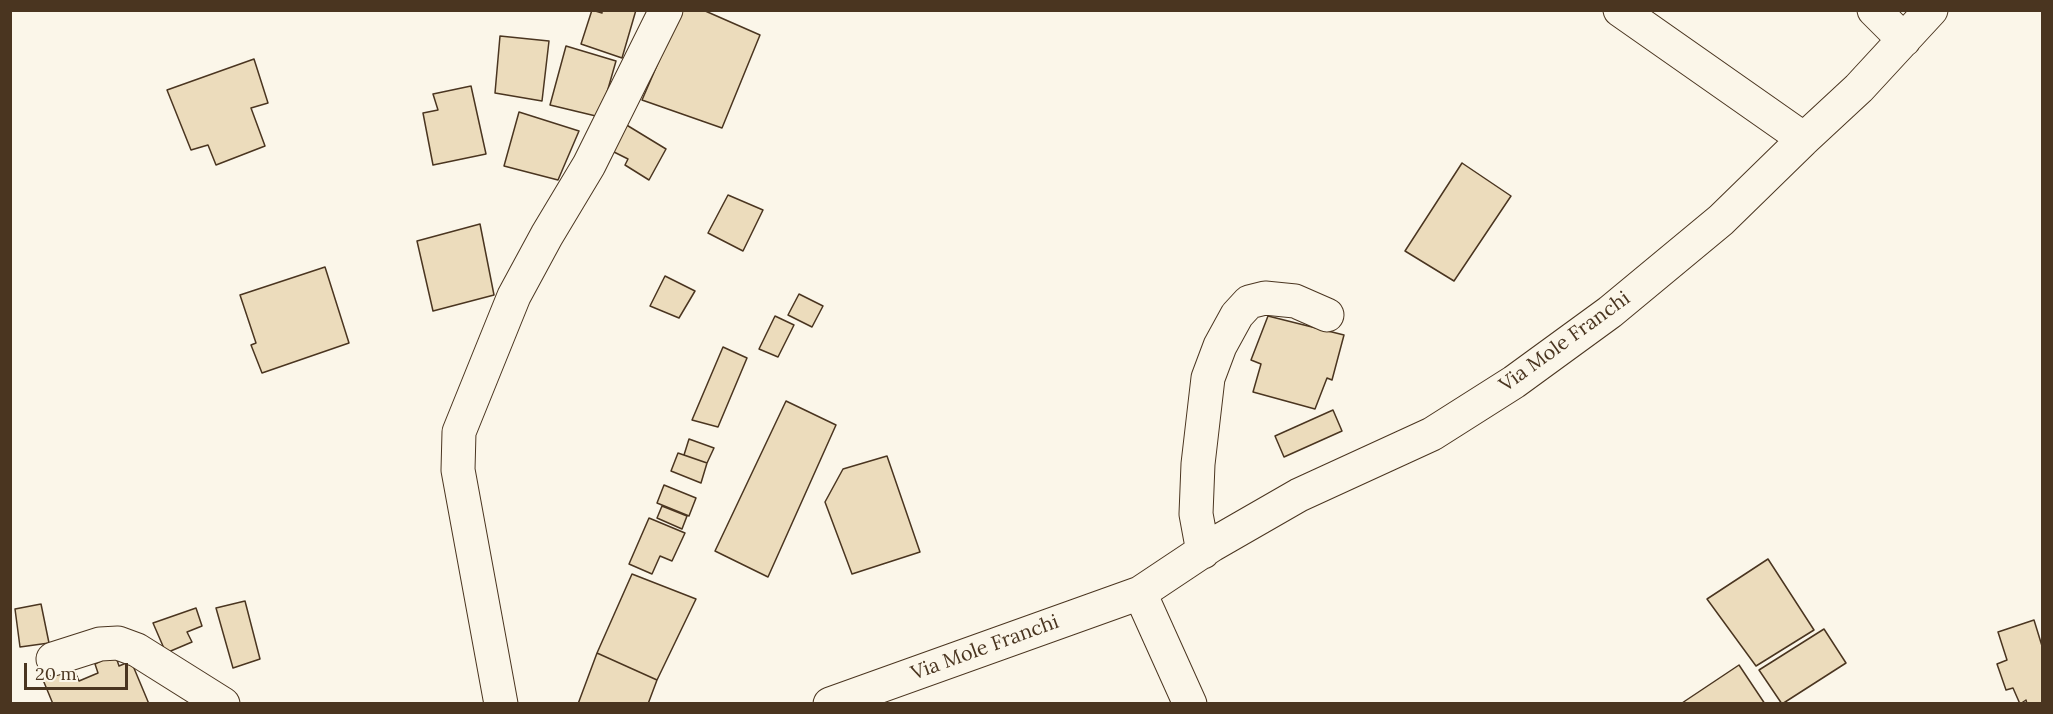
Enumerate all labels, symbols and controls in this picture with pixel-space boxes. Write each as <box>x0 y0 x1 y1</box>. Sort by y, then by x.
street label: Via Mole Franchi <box>1495 287 1635 397</box>
street label: Via Mole Franchi <box>908 610 1062 686</box>
scale bar <box>27 651 130 689</box>
text: 20 m <box>35 662 77 685</box>

